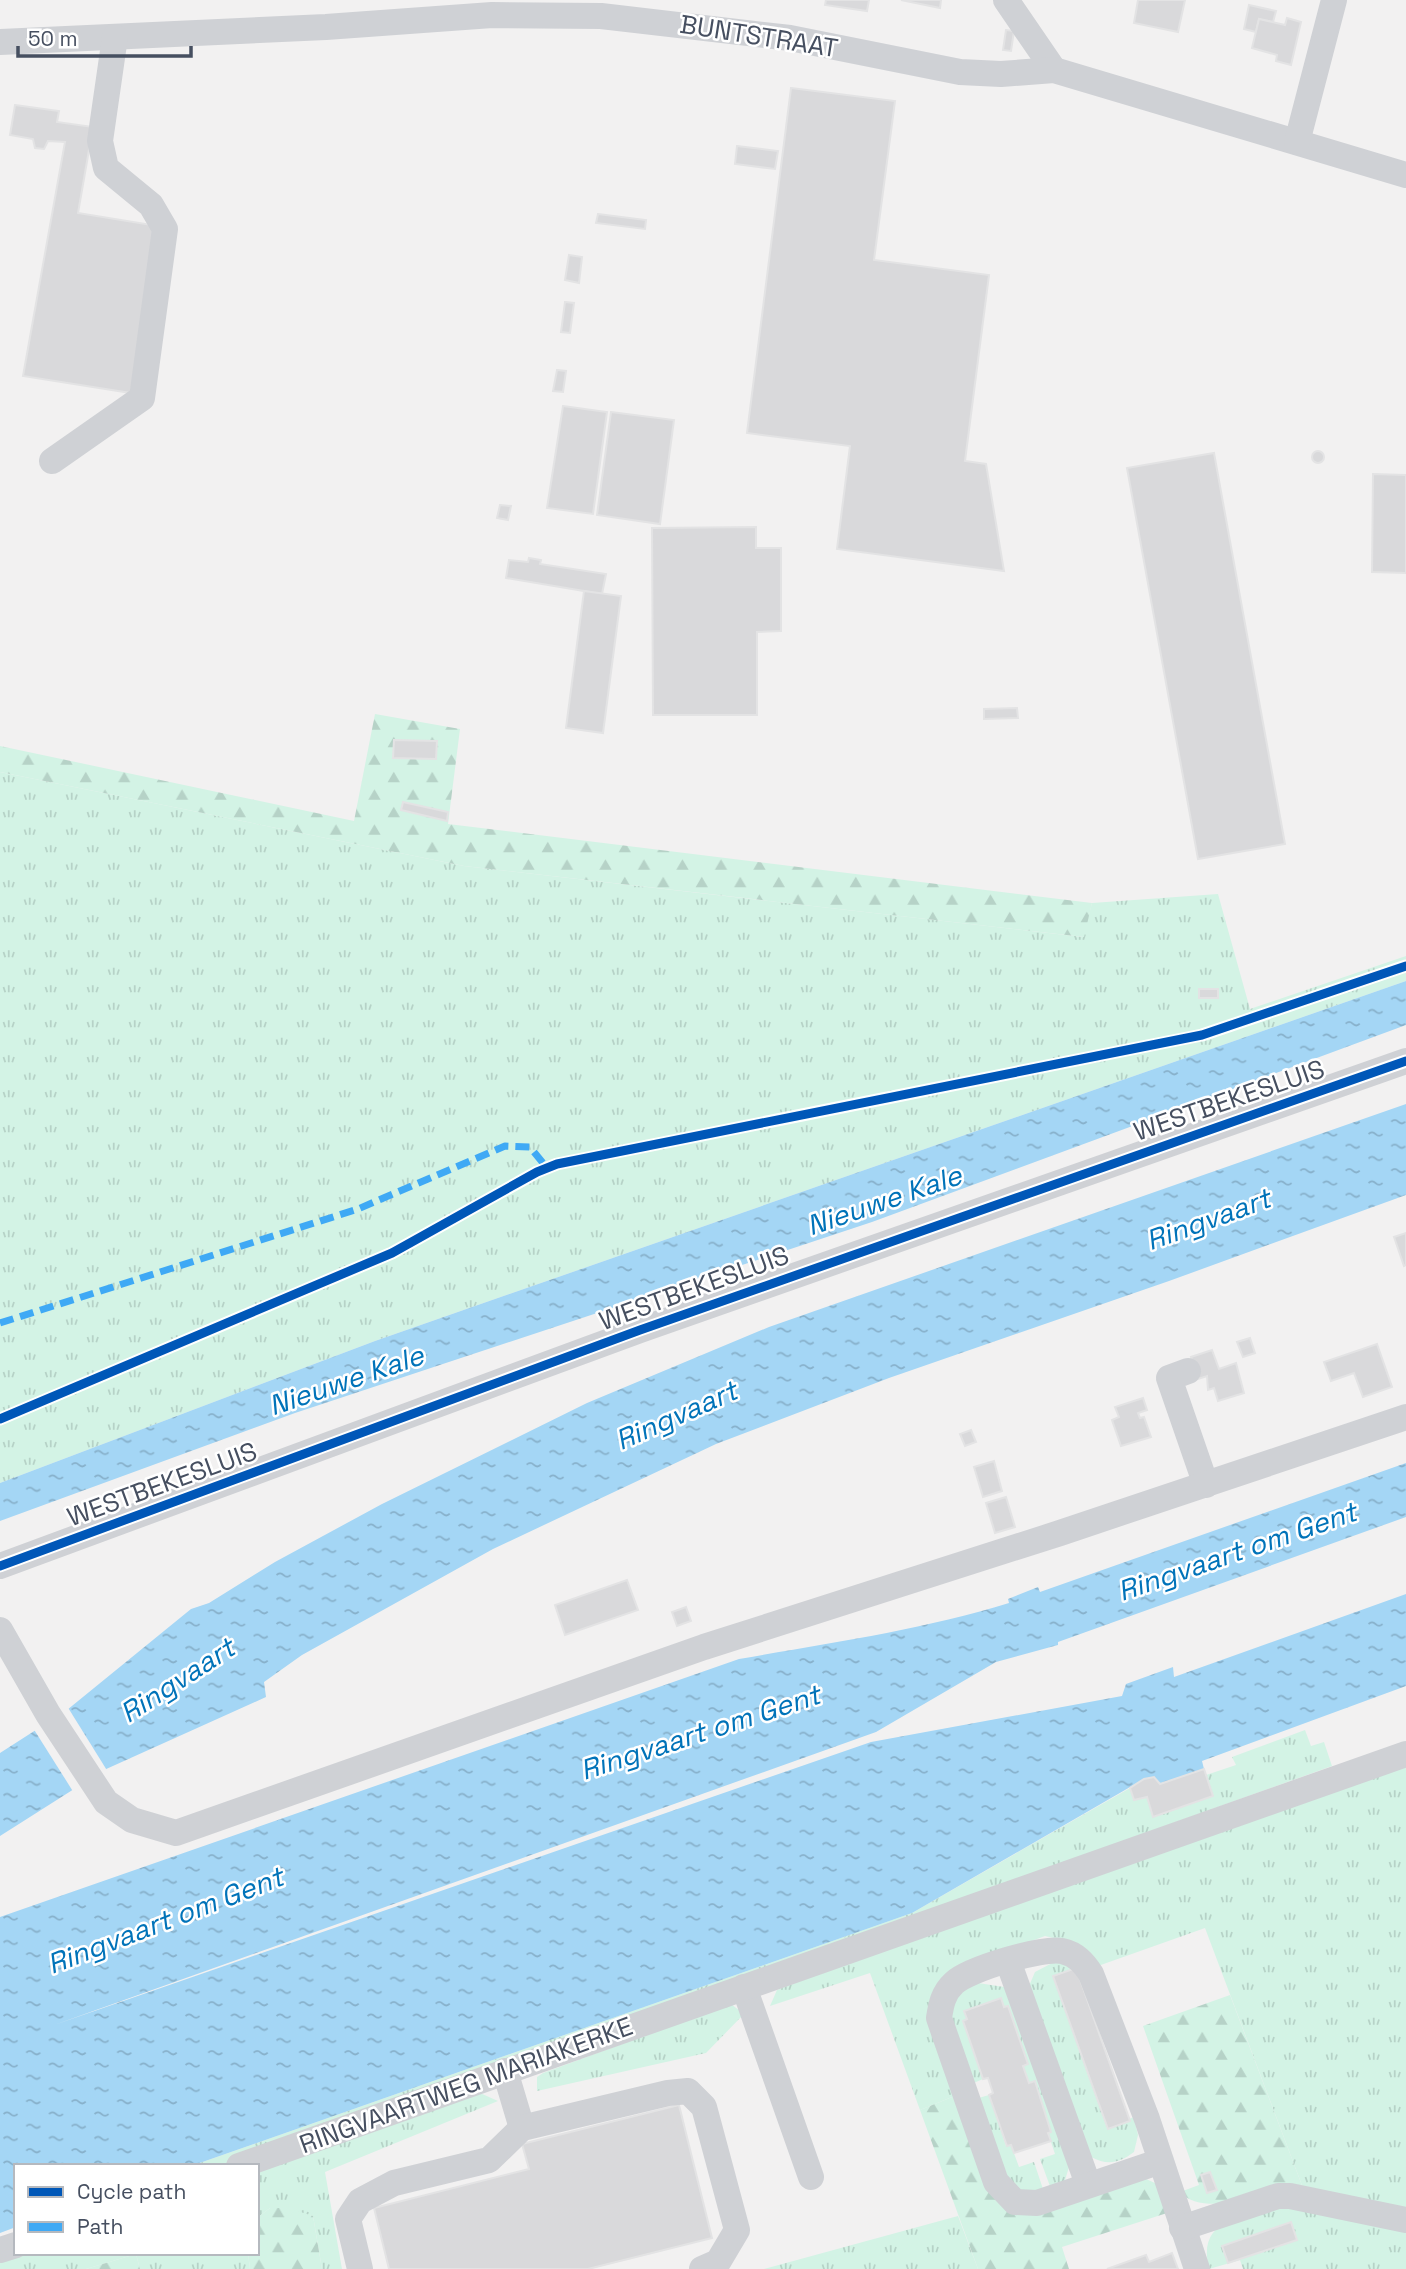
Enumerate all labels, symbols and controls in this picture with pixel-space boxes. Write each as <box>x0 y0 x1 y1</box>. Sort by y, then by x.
street label: BUNTSTRAAT <box>678 7 840 65</box>
scale bar <box>18 14 191 58</box>
text: 50 m <box>28 25 78 52</box>
street label: WESTBEKESLUIS <box>1129 1051 1329 1149</box>
water label: Nieuwe Kale <box>802 1156 968 1243</box>
water label: Ringvaart <box>1141 1179 1278 1258</box>
street label: WESTBEKESLUIS <box>594 1238 794 1338</box>
water label: Nieuwe Kale <box>264 1336 430 1423</box>
water label: Ringvaart <box>609 1371 746 1458</box>
street label: WESTBEKESLUIS <box>62 1434 262 1534</box>
water label: Ringvaart om Gent <box>1113 1492 1364 1609</box>
water label: Ringvaart <box>113 1628 244 1730</box>
water label: Ringvaart om Gent <box>575 1675 828 1788</box>
water label: Ringvaart om Gent <box>42 1857 291 1982</box>
street label: RINGVAARTWEG MARIAKERKE <box>295 2009 637 2161</box>
legend <box>14 2164 259 2255</box>
text: Cycle path <box>77 2178 186 2205</box>
text: Path <box>77 2213 123 2240</box>

